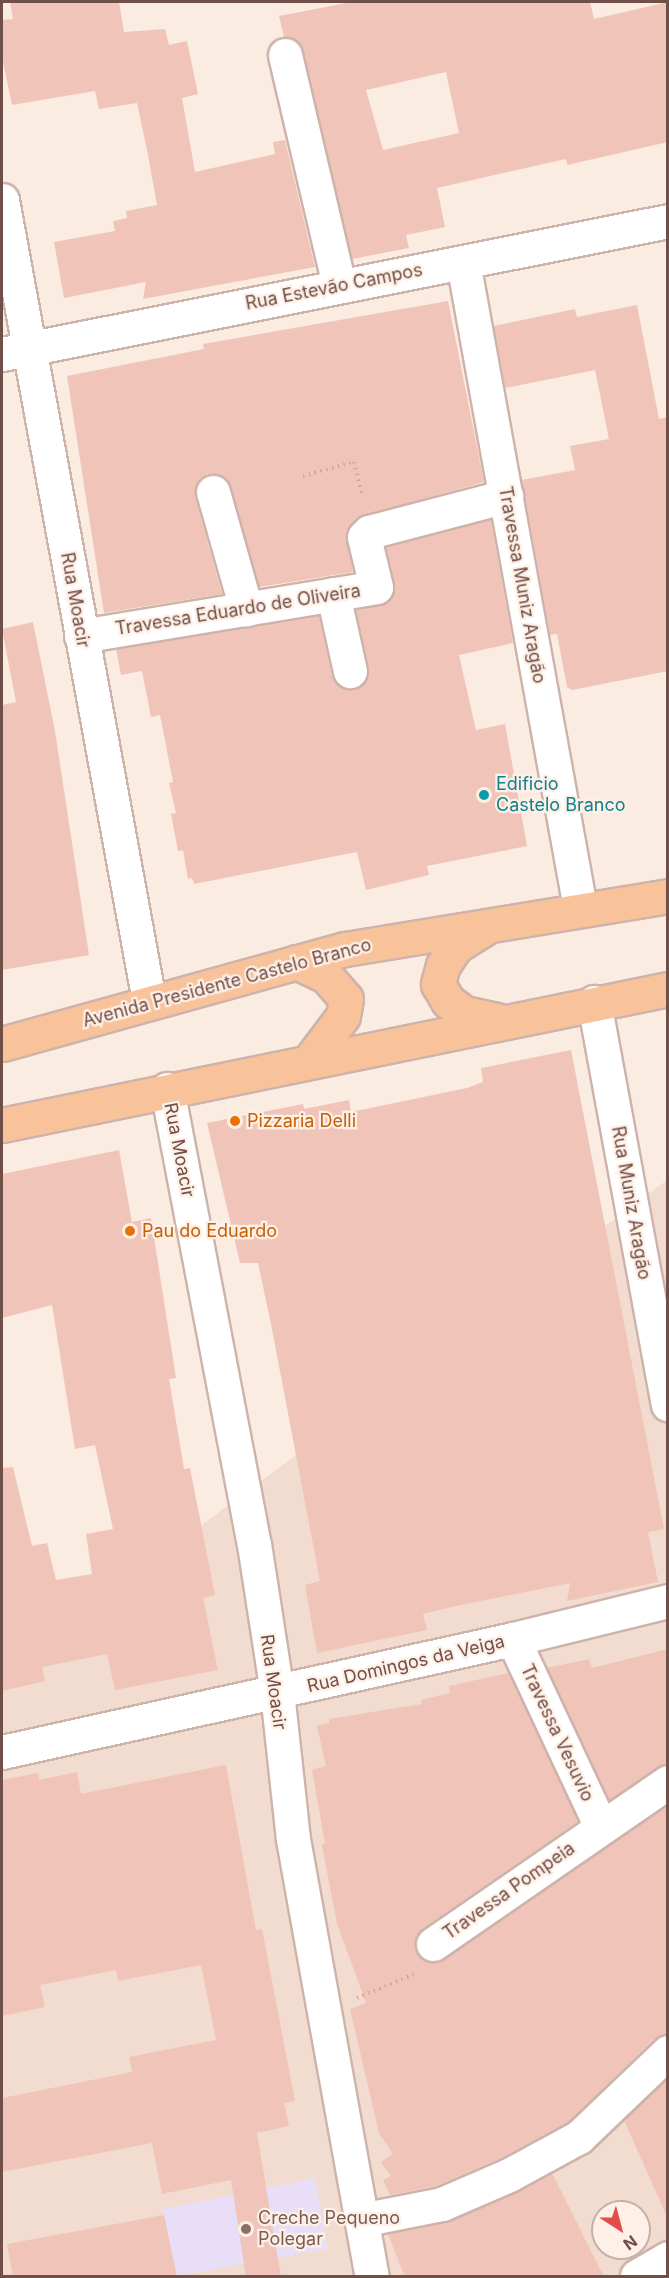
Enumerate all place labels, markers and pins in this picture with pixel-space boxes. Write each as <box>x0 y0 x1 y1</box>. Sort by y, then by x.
place label: Edificio Castelo Branco <box>496 774 626 816</box>
marker: Edificio Castelo Branco <box>477 788 491 802</box>
place label: Pizzaria Delli <box>247 1110 356 1132</box>
marker: Pizzaria Delli <box>228 1114 242 1128</box>
place label: Pau do Eduardo <box>142 1220 277 1242</box>
marker: Pau do Eduardo <box>123 1224 137 1238</box>
place label: Creche Pequeno Polegar <box>258 2208 400 2250</box>
marker: Creche Pequeno Polegar <box>239 2222 253 2236</box>

